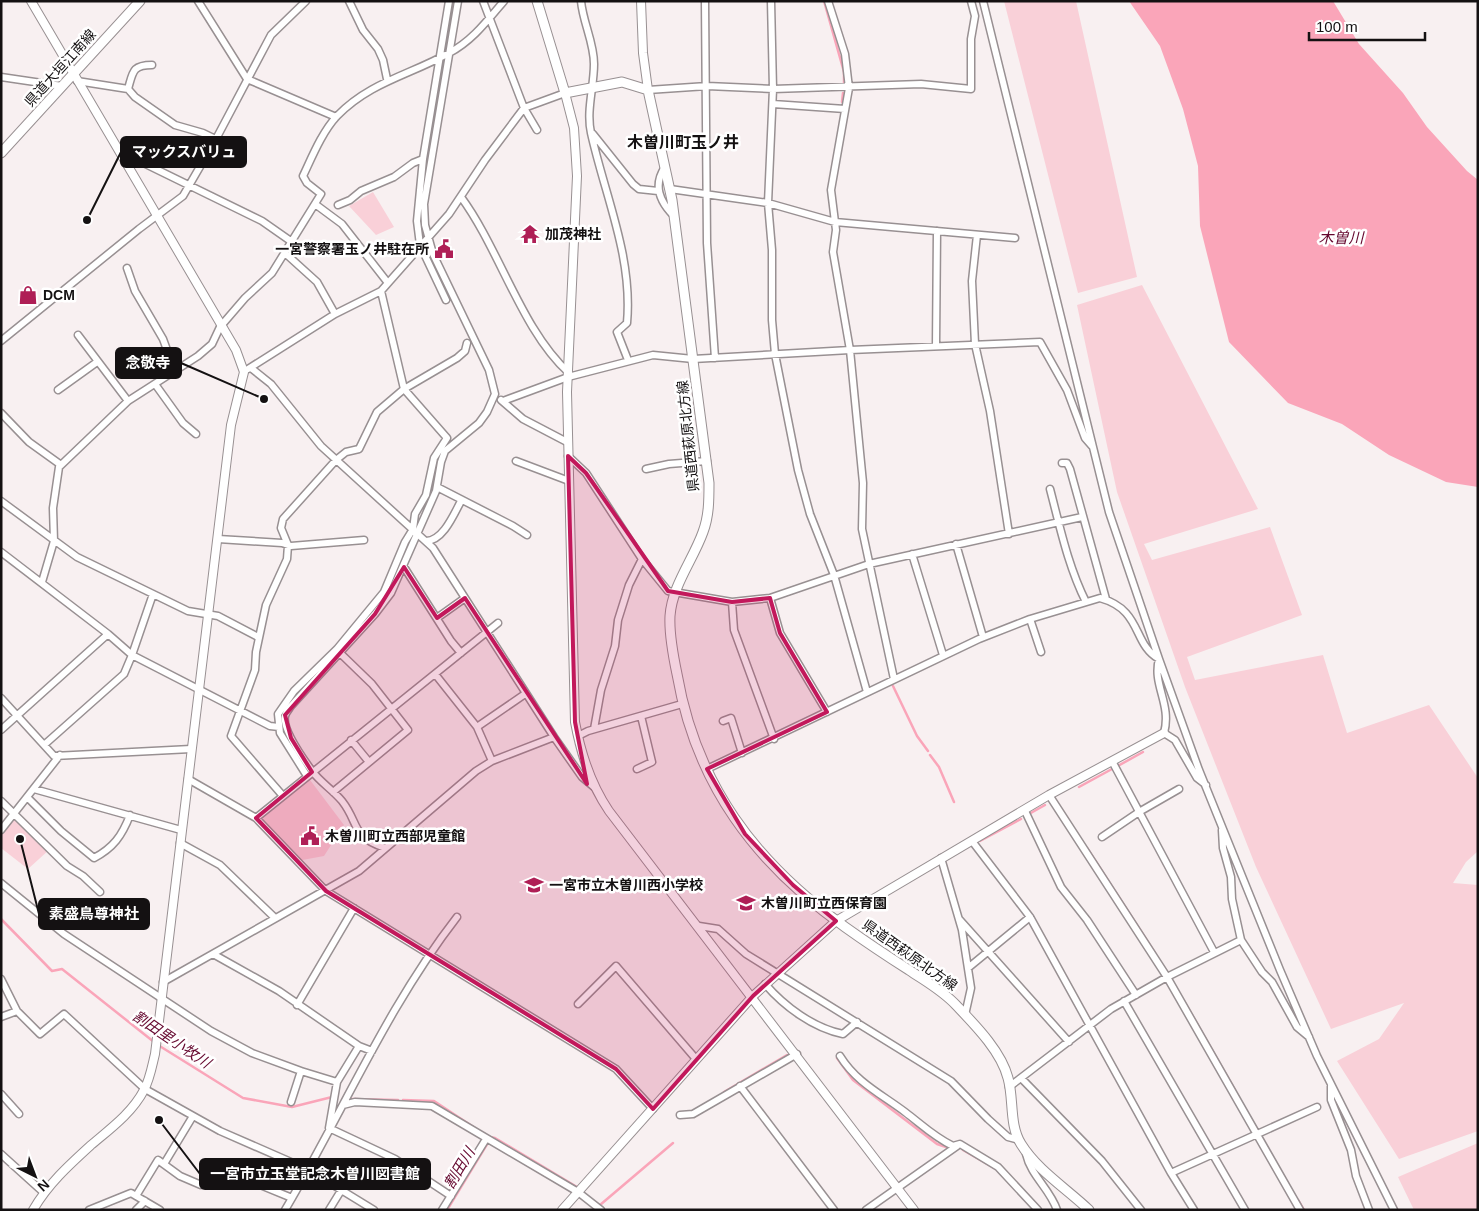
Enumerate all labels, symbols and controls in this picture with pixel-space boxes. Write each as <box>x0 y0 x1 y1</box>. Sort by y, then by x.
scale bar <box>1309 10 1425 42</box>
text: 100 m <box>1316 18 1358 35</box>
street label: 県道大垣江南線 <box>21 26 99 110</box>
district label: 木曽川町玉ノ井 <box>627 133 739 151</box>
callout: マックスバリュ <box>121 137 246 167</box>
text: マックスバリュ <box>132 143 236 160</box>
temple icon: 加茂神社 <box>519 223 541 245</box>
place label: 加茂神社 <box>545 226 601 242</box>
water label: 木曽川 <box>1318 229 1365 246</box>
public building icon: 一宮警察署玉ノ井駐在所 <box>433 238 455 260</box>
place label: 一宮警察署玉ノ井駐在所 <box>275 241 429 257</box>
shop icon: DCM <box>17 284 39 306</box>
place label: DCM <box>43 287 75 303</box>
callout: 念敬寺 <box>116 348 181 378</box>
text: 念敬寺 <box>125 354 171 371</box>
street label: 県道西萩原北方線 <box>674 379 702 493</box>
public building icon: 木曽川町立西部児童館 <box>299 825 321 847</box>
place label: 木曽川町立西部児童館 <box>325 828 465 844</box>
school or university icon: 一宮市立木曽川西小学校 <box>523 874 545 896</box>
place label: 一宮市立木曽川西小学校 <box>549 877 703 893</box>
school or university icon: 木曽川町立西保育園 <box>735 892 757 914</box>
place label: 木曽川町立西保育園 <box>761 895 887 911</box>
callout: 素盛鳥尊神社 <box>39 899 149 929</box>
text: 素盛鳥尊神社 <box>49 905 139 922</box>
street label: 県道西萩原北方線 <box>860 916 960 994</box>
water label: 割田里小牧川 <box>130 1007 216 1072</box>
water label: 割田川 <box>440 1143 479 1192</box>
north arrow <box>10 1151 60 1201</box>
callout: 一宮市立玉堂記念木曽川図書館 <box>200 1159 430 1189</box>
text: 一宮市立玉堂記念木曽川図書館 <box>210 1165 420 1182</box>
text: N <box>35 1176 53 1195</box>

